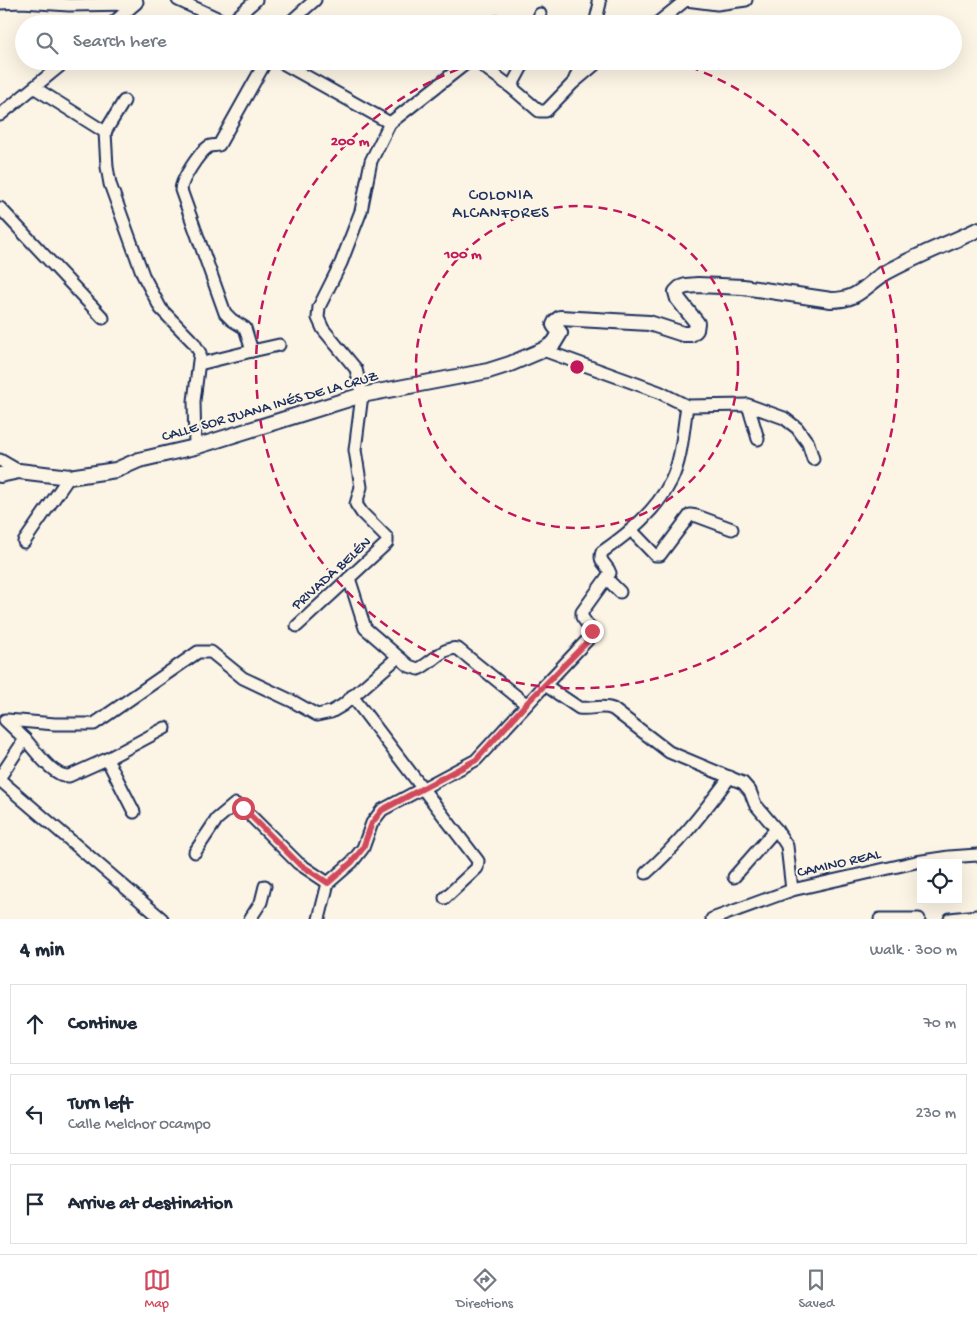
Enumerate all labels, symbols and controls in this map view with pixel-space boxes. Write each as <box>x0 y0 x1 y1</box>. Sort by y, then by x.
search box <box>15 15 962 70</box>
icon: search <box>33 29 61 57</box>
text: Search here <box>73 31 167 54</box>
text: 200 m <box>331 133 370 151</box>
district label: COLONIA ALCANFORES <box>452 187 550 224</box>
text: 100 m <box>443 246 482 264</box>
centre of rings <box>568 358 586 376</box>
street label: CALLE SOR JUANA INÉS DE LA CRUZ <box>160 367 380 447</box>
street label: PRIVADA BELÉN <box>288 533 376 615</box>
route end <box>581 620 604 643</box>
route start <box>232 797 255 820</box>
street label: CAMINO REAL <box>796 846 883 882</box>
map controls <box>917 859 962 904</box>
button: locate <box>917 859 962 904</box>
text: 4 min <box>20 939 64 964</box>
text: Walk · 300 m <box>870 942 957 961</box>
icon: ahead <box>21 1010 49 1038</box>
text: Continue <box>68 1013 137 1036</box>
text: 70 m <box>923 1015 956 1034</box>
text: Turn left <box>68 1093 132 1116</box>
icon: left <box>21 1100 49 1128</box>
text: 230 m <box>916 1105 956 1124</box>
text: Calle Melchor Ocampo <box>68 1116 211 1135</box>
icon: arrive <box>21 1190 49 1218</box>
text: Arrive at destination <box>68 1193 232 1216</box>
tab: Map <box>143 1266 171 1313</box>
tab: Directions <box>456 1266 513 1313</box>
tab: Saved <box>798 1266 834 1313</box>

